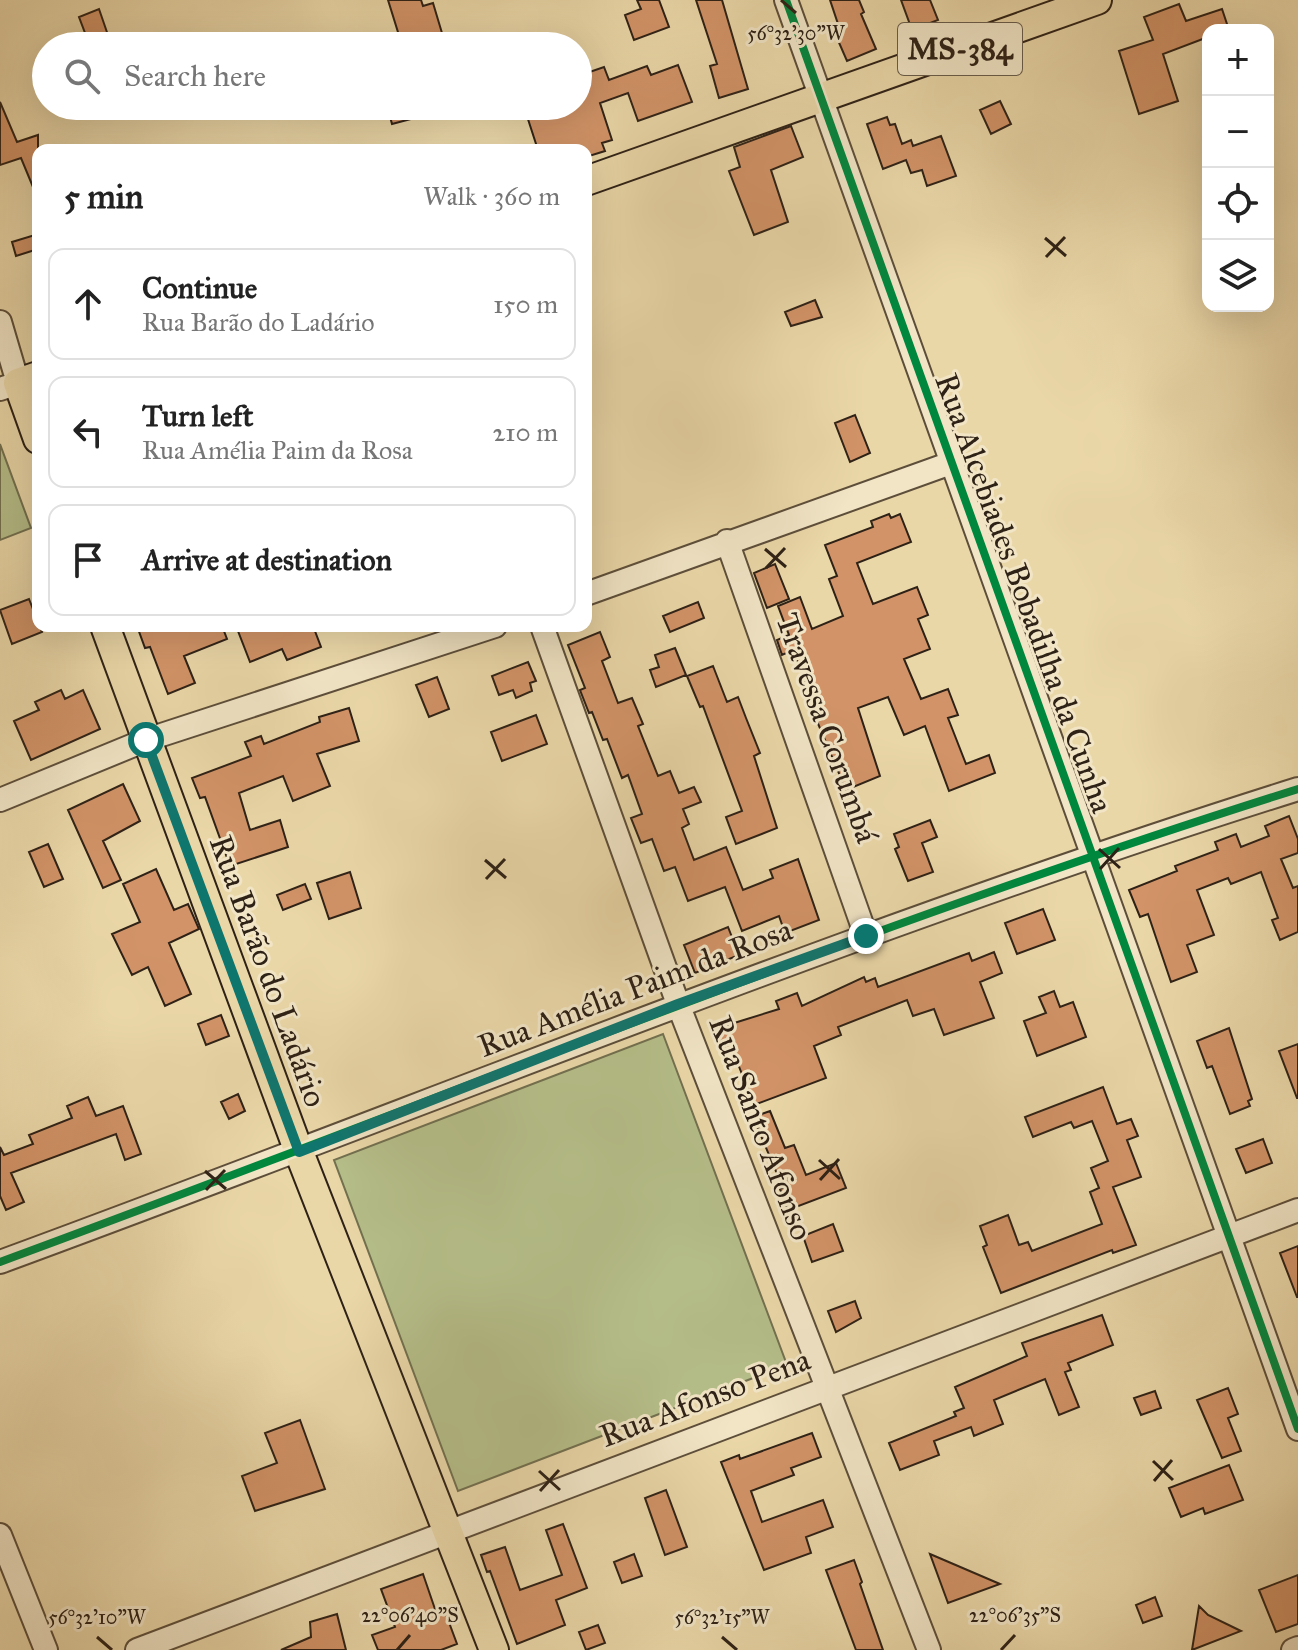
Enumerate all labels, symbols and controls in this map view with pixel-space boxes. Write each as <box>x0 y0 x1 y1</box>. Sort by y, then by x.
text: 56°32'30"W <box>747 21 846 45</box>
road number: MS-384 <box>898 23 1022 75</box>
map controls <box>1202 24 1274 312</box>
button: + <box>1202 24 1274 96</box>
search box <box>32 32 592 120</box>
icon: search <box>60 54 104 98</box>
text: Search here <box>124 58 266 94</box>
button: − <box>1202 96 1274 168</box>
button: locate <box>1202 168 1274 240</box>
text: 5 min <box>64 176 143 217</box>
text: Walk · 360 m <box>423 180 560 212</box>
button: layers <box>1202 240 1274 312</box>
text: Continue <box>142 270 257 306</box>
icon: ahead <box>66 282 110 326</box>
text: 150 m <box>493 288 558 320</box>
text: Rua Barão do Ladário <box>142 306 375 338</box>
street label: Rua Alcebiades Bobadilha da Cunha <box>926 368 1122 818</box>
text: Turn left <box>142 398 253 434</box>
icon: left <box>66 410 110 454</box>
text: 210 m <box>492 416 558 448</box>
text: Rua Amélia Paim da Rosa <box>142 434 413 466</box>
icon: arrive <box>66 538 110 582</box>
text: Arrive at destination <box>142 542 392 578</box>
street label: Travessa Corumbá <box>767 608 887 849</box>
route start <box>128 722 164 758</box>
street label: Rua Barão do Ladário <box>201 830 335 1112</box>
street label: Rua Amélia Paim da Rosa <box>472 910 798 1066</box>
route end <box>848 918 884 954</box>
street label: Rua Santo Afonso <box>700 1010 822 1246</box>
street label: Rua Afonso Pena <box>594 1340 816 1456</box>
text: 22°06'40"S <box>361 1603 459 1627</box>
text: 22°06'35"S <box>969 1603 1061 1627</box>
text: 56°32'10"W <box>48 1605 147 1629</box>
text: 56°32'15"W <box>675 1605 771 1629</box>

